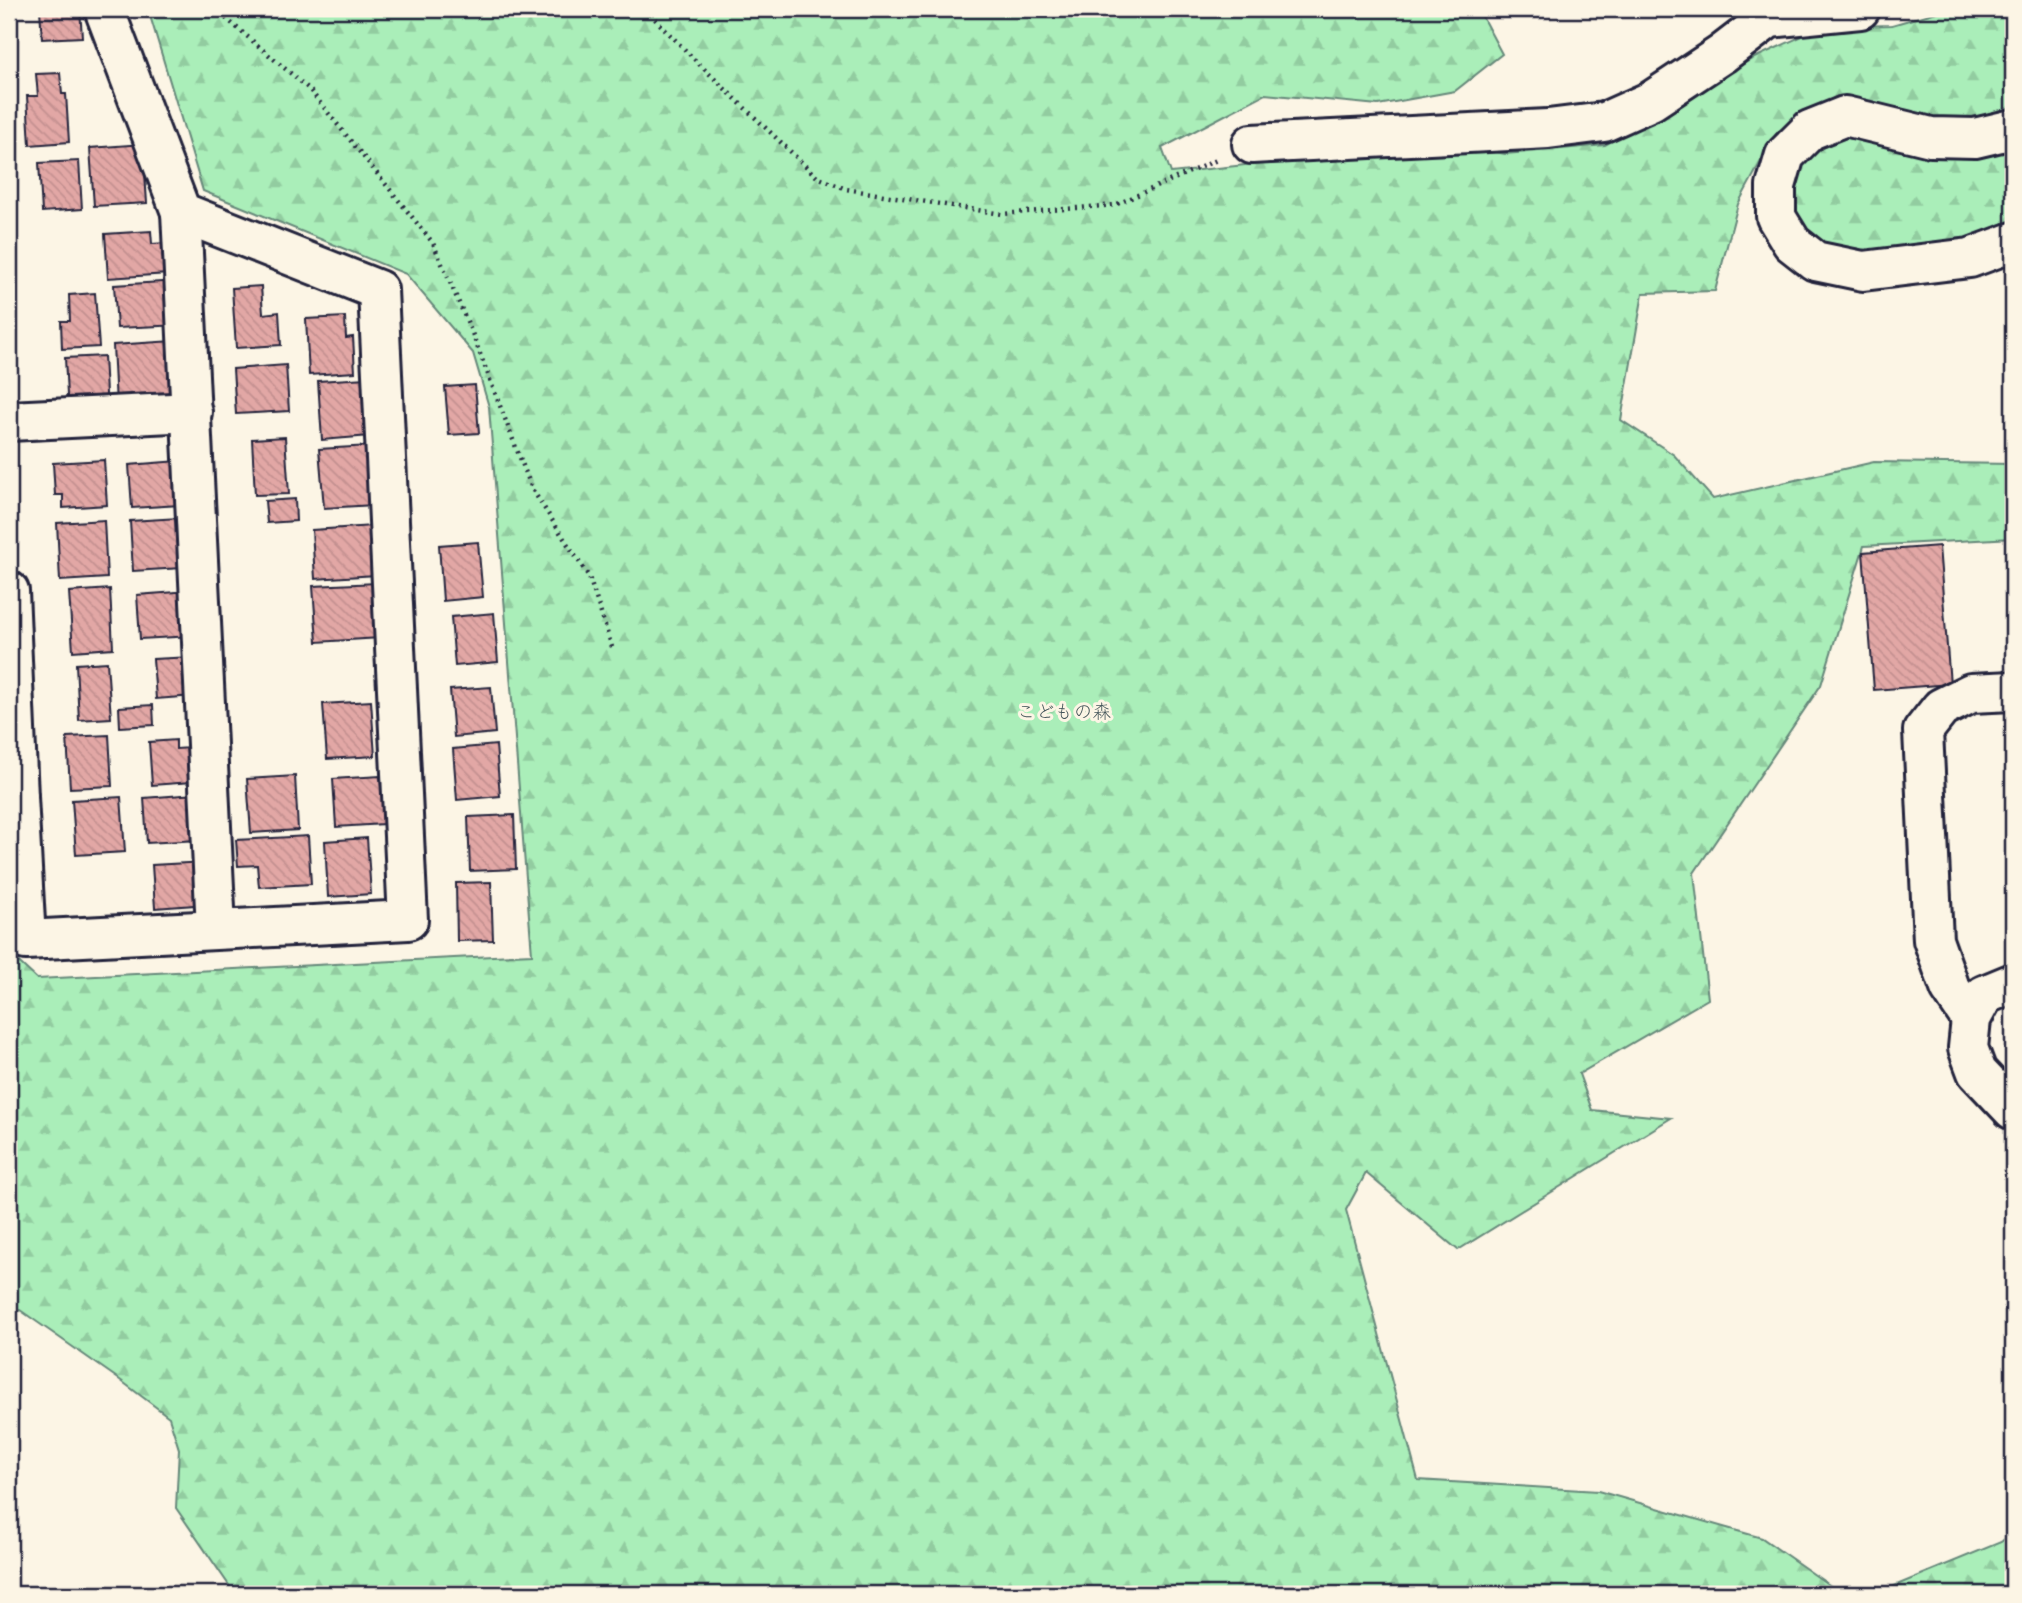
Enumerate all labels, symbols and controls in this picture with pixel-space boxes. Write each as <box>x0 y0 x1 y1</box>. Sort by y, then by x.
park label: こどもの森 <box>1016 698 1112 728</box>

